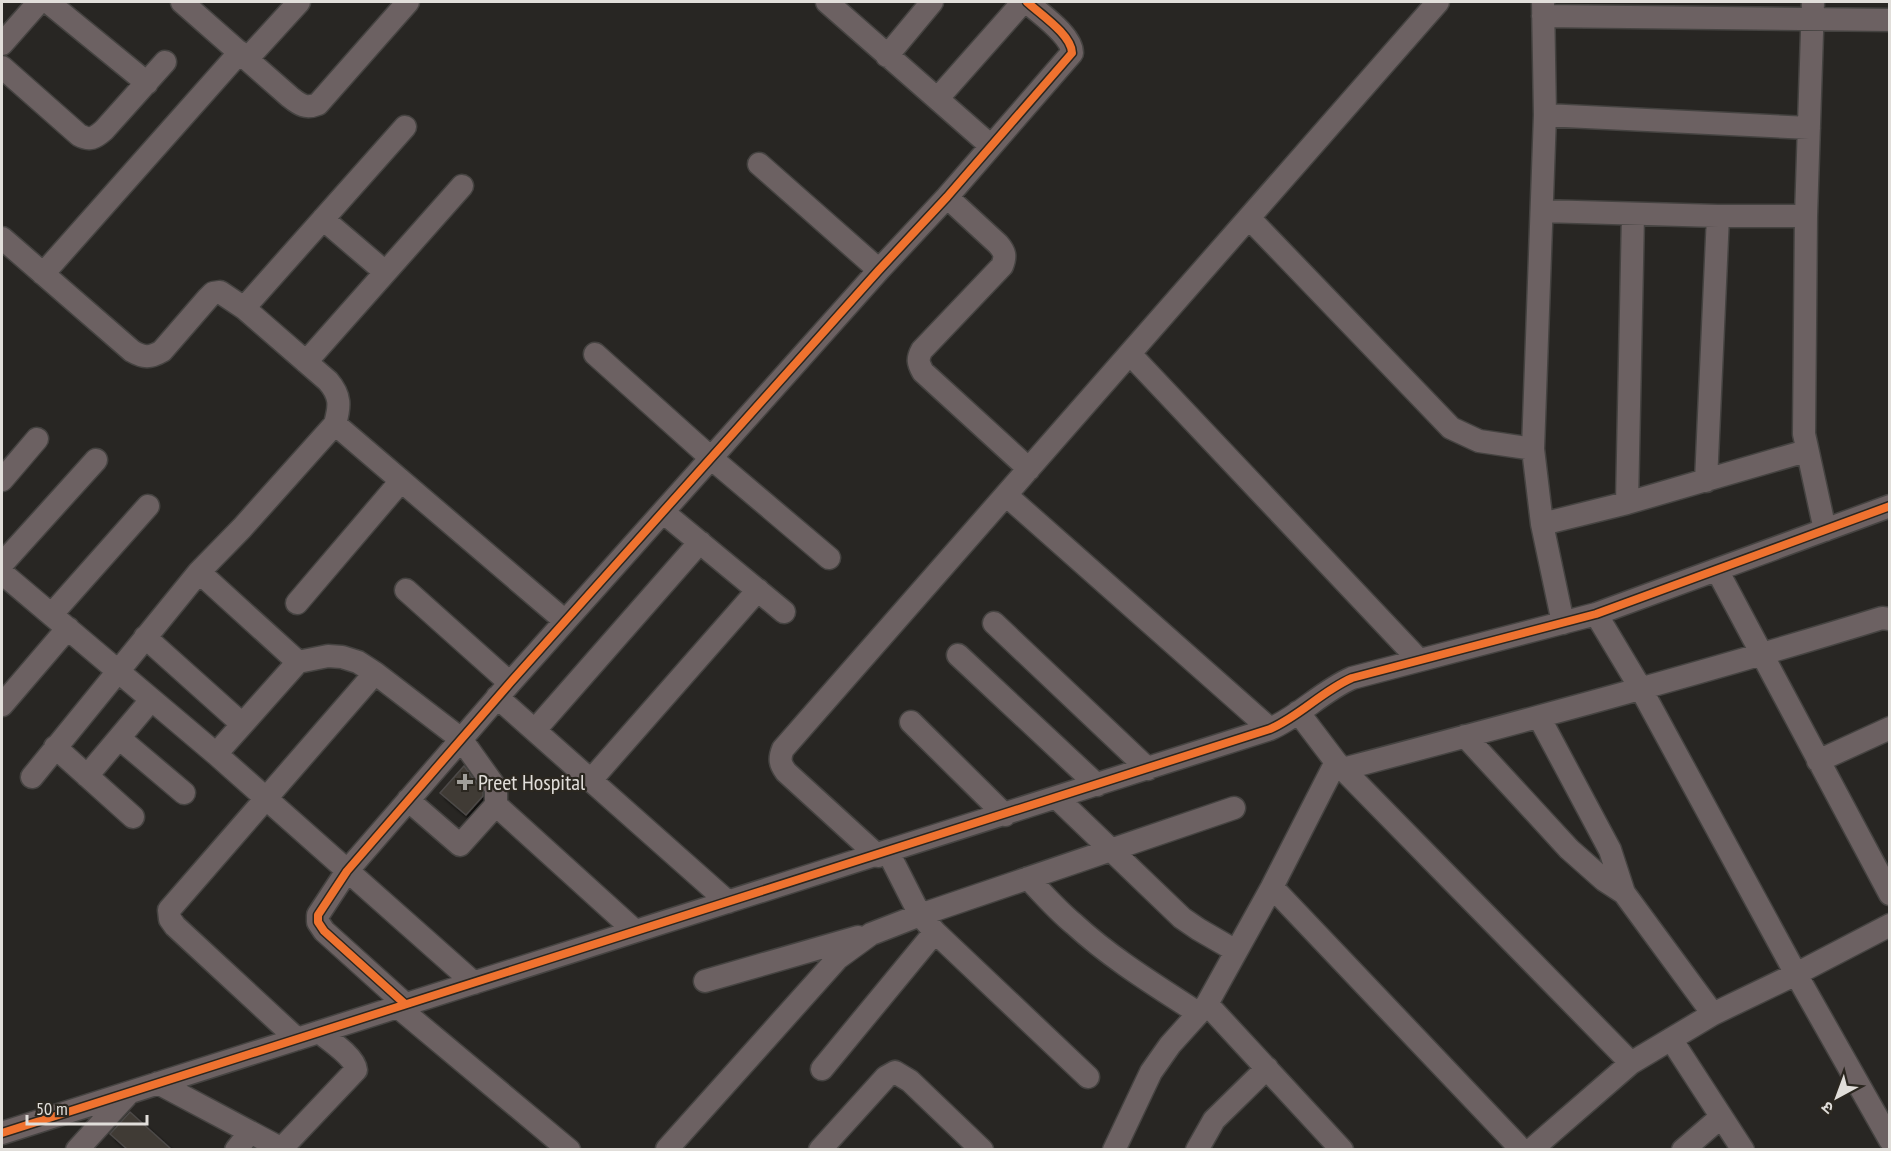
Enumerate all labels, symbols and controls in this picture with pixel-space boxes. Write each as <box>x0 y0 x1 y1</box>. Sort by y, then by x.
place label: Preet Hospital <box>478 768 586 796</box>
marker: Preet Hospital <box>456 773 474 791</box>
north arrow <box>1807 1067 1867 1127</box>
scale bar <box>27 1088 147 1126</box>
text: 50 m <box>36 1097 68 1120</box>
text: उ <box>1817 1097 1837 1119</box>

